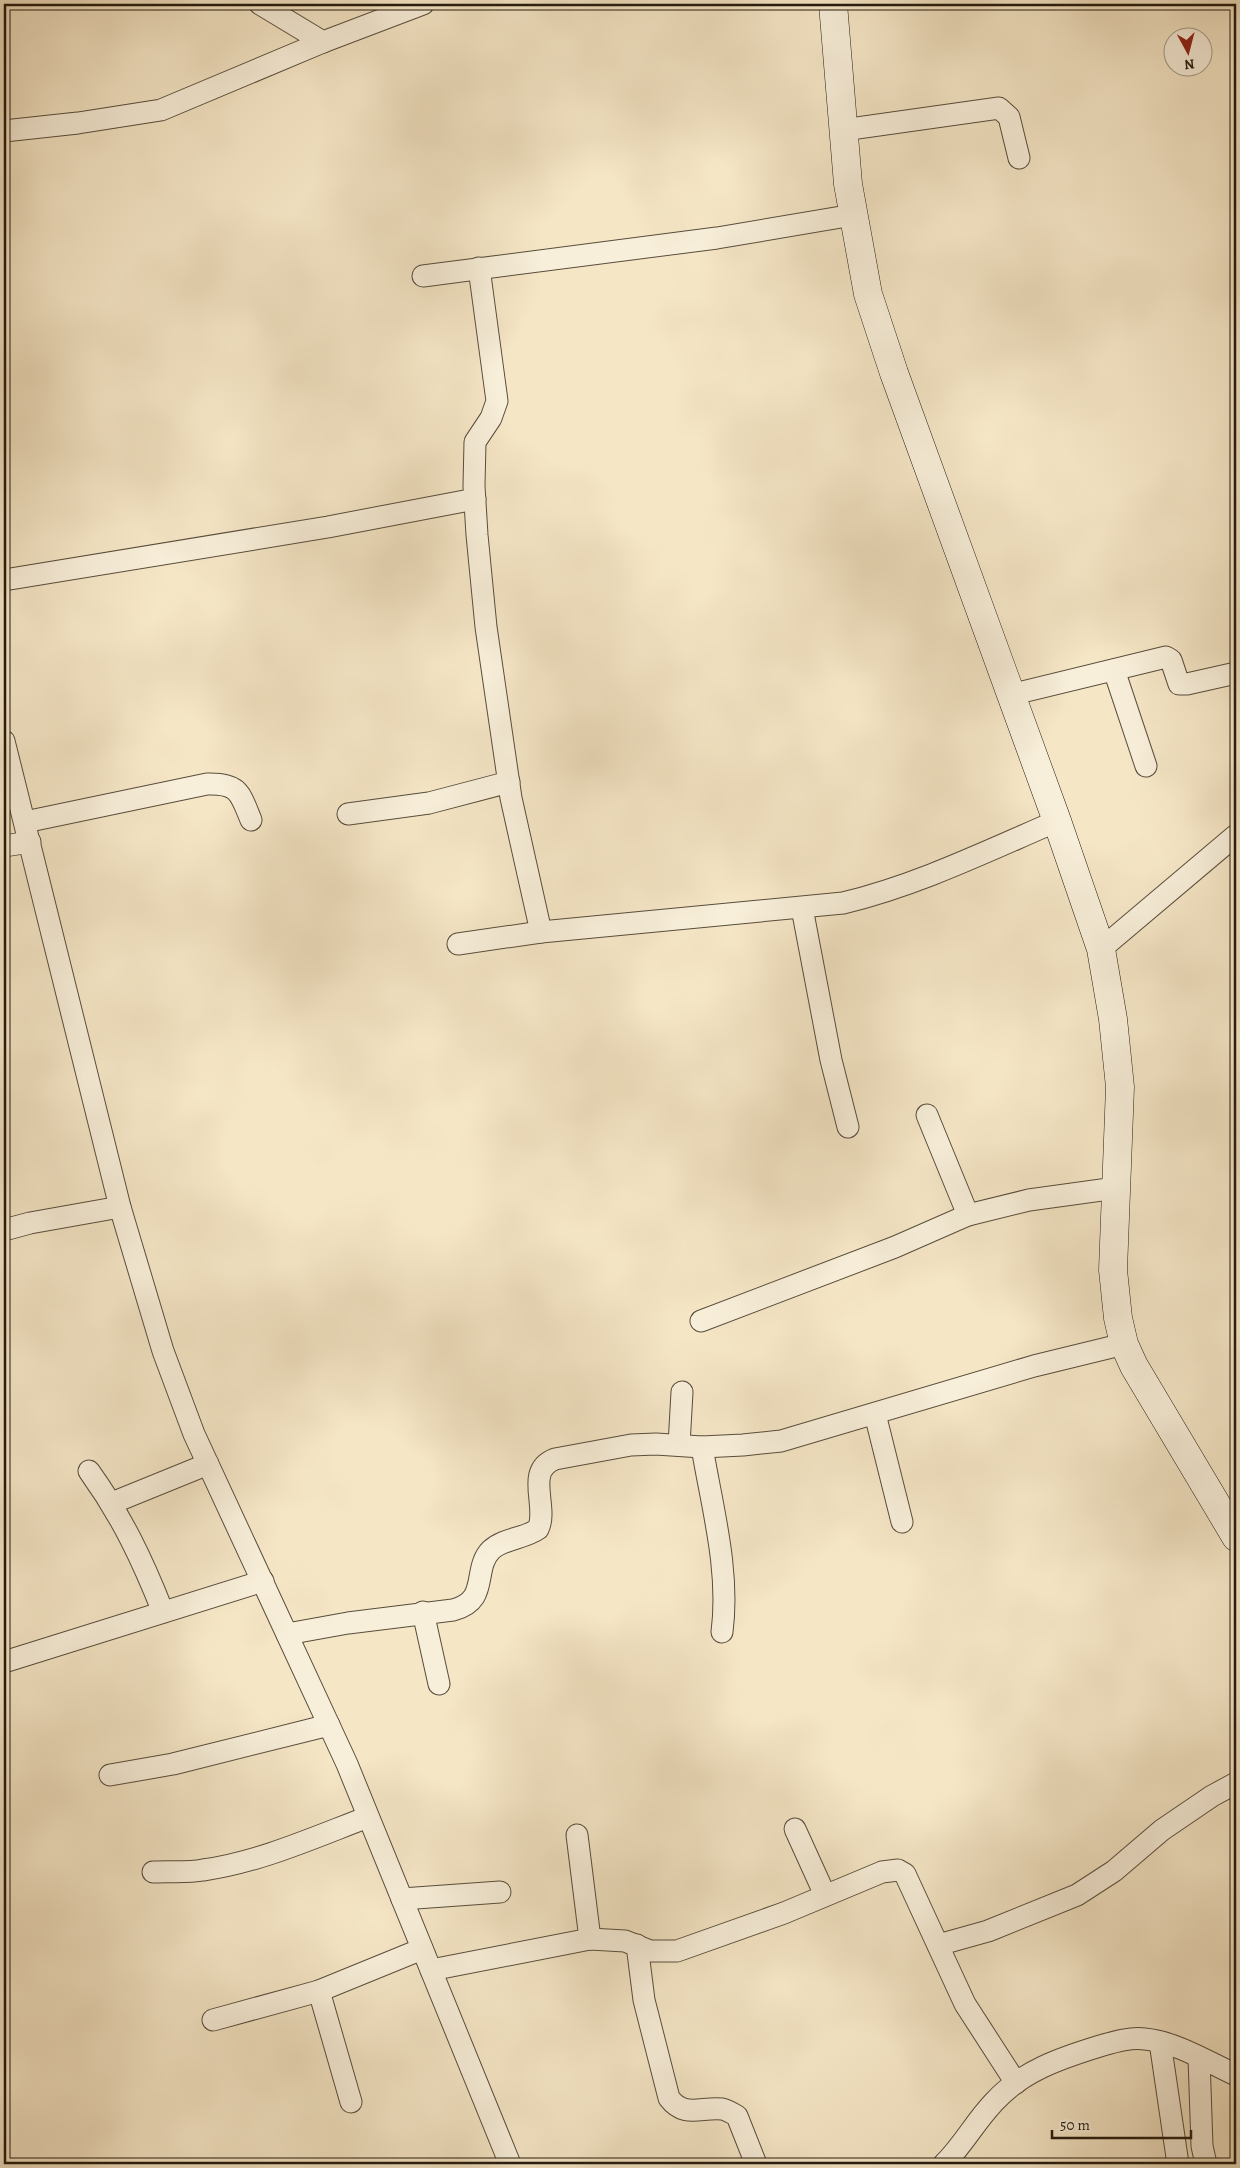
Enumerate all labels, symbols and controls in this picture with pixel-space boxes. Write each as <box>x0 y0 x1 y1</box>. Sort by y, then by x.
north arrow <box>1162 28 1212 78</box>
text: N <box>1183 54 1196 74</box>
scale bar <box>1052 2108 1191 2140</box>
text: 50 m <box>1060 2115 1090 2135</box>

